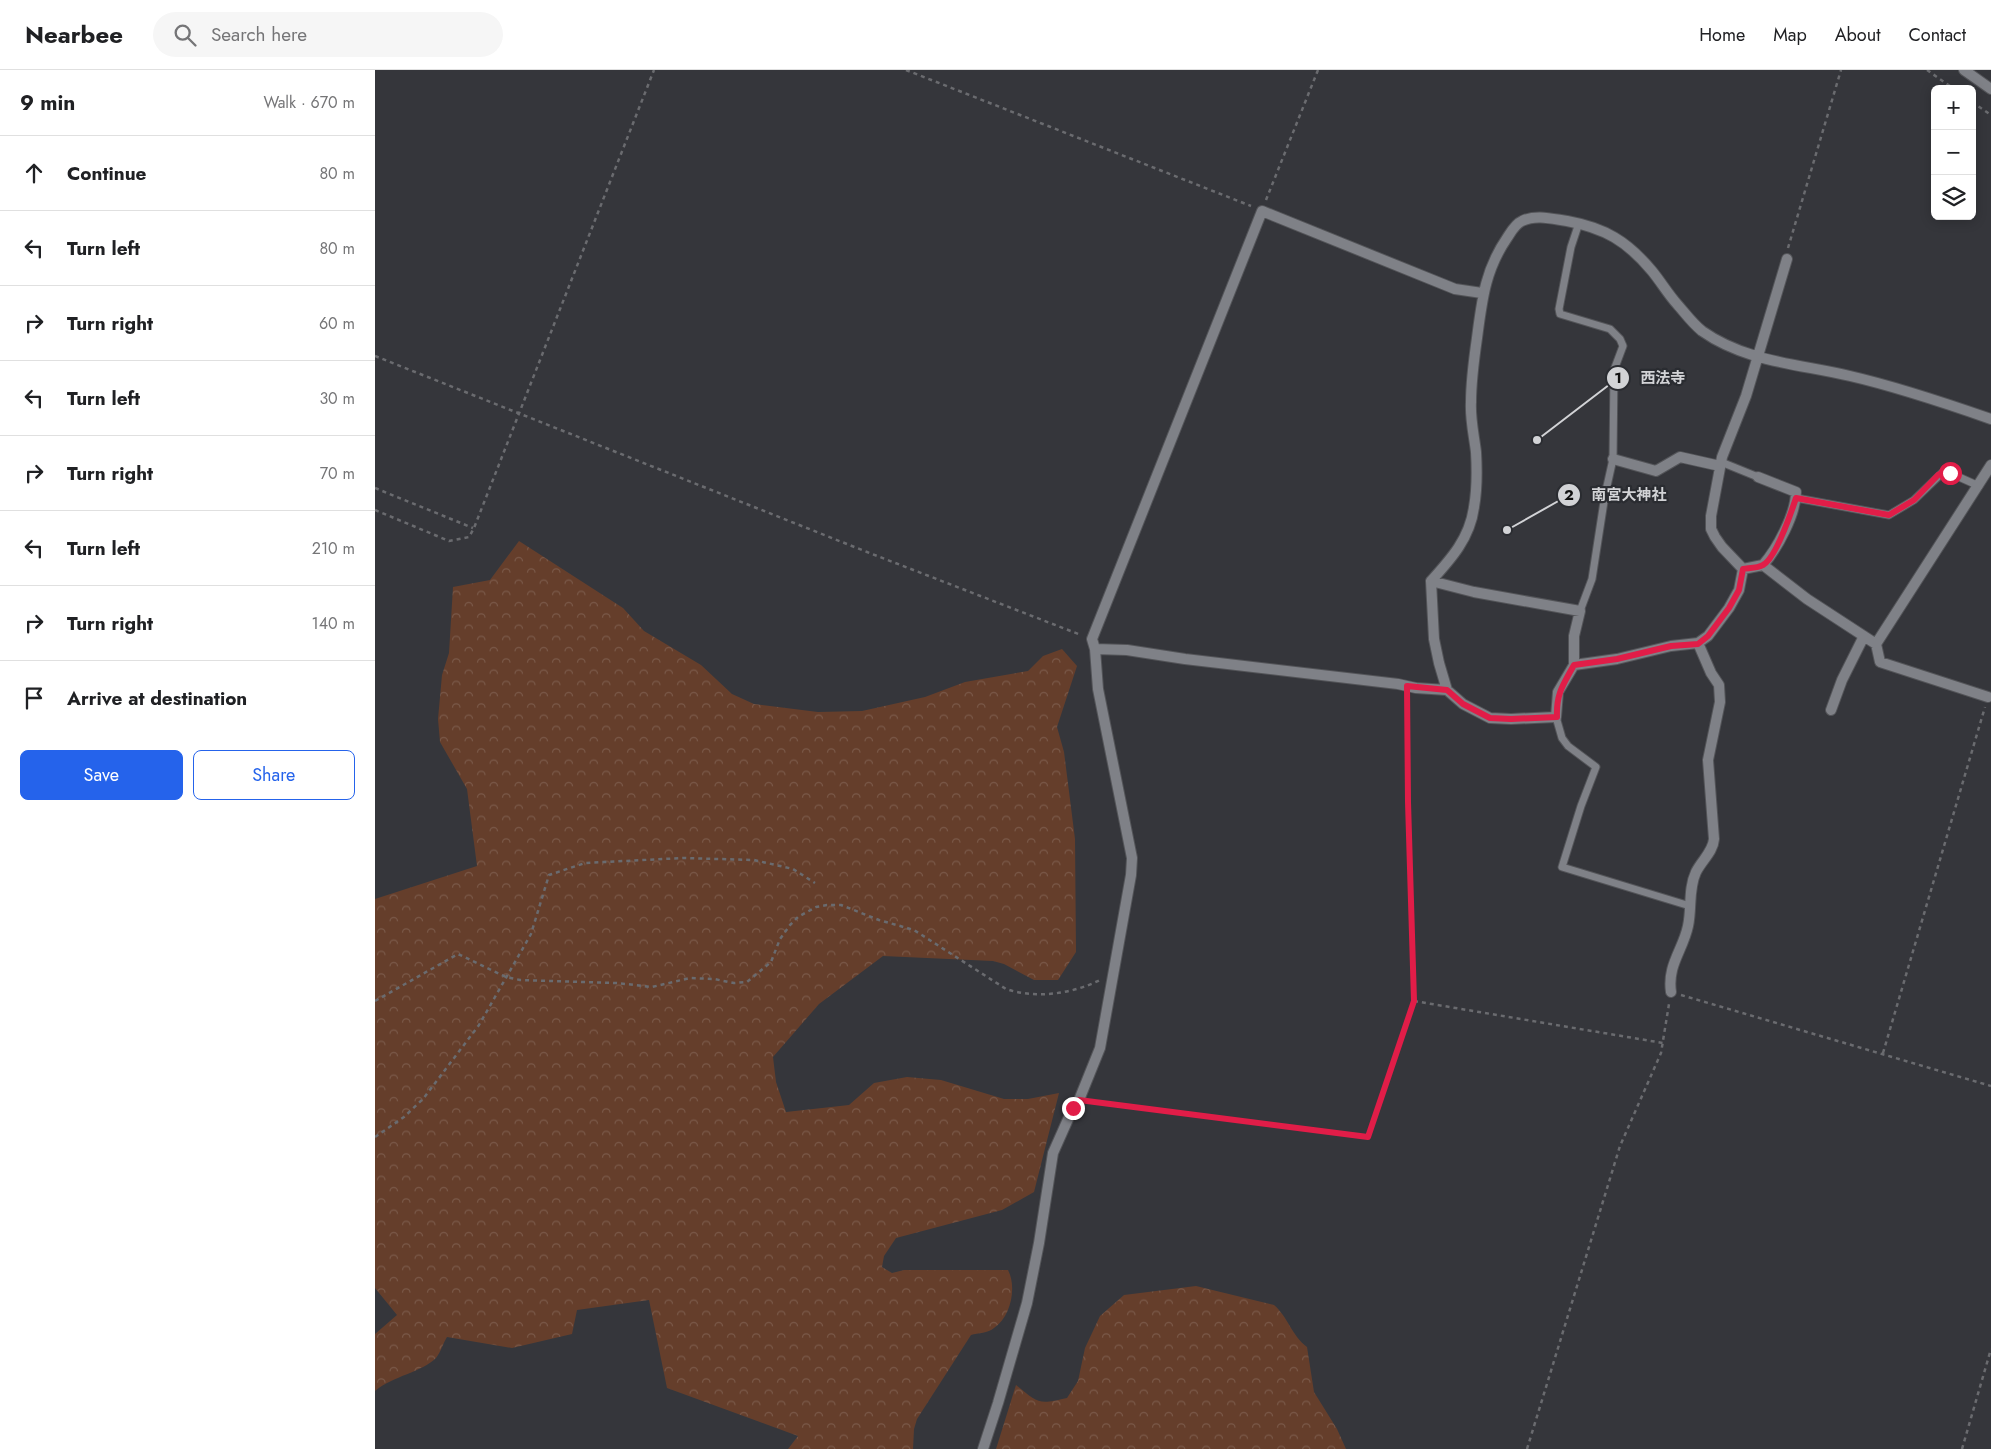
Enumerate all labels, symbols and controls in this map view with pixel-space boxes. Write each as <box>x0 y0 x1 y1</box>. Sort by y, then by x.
search box <box>153 12 503 57</box>
text: Nearbee <box>25 17 123 52</box>
icon: search <box>171 21 199 49</box>
text: Search here <box>211 21 307 48</box>
text: Home <box>1699 22 1745 48</box>
text: Map <box>1773 22 1807 48</box>
text: About <box>1835 22 1880 48</box>
text: Contact <box>1908 22 1966 48</box>
map controls <box>1931 85 1976 220</box>
button: + <box>1931 85 1976 130</box>
text: 9 min <box>20 88 75 118</box>
text: Walk · 670 m <box>263 91 355 114</box>
button: − <box>1931 130 1976 175</box>
icon: ahead <box>20 159 48 187</box>
text: Continue <box>67 160 146 187</box>
text: 80 m <box>319 162 355 185</box>
button: layers <box>1931 175 1976 220</box>
icon: left <box>20 234 48 262</box>
text: Turn left <box>67 235 140 262</box>
text: 80 m <box>319 237 355 260</box>
icon: right <box>20 309 48 337</box>
text: Turn right <box>67 310 153 337</box>
text: 60 m <box>319 312 355 335</box>
callout: 西法寺 <box>1606 363 1696 393</box>
text: 1 <box>1614 367 1622 389</box>
text: 西法寺 <box>1640 367 1686 389</box>
icon: left <box>20 384 48 412</box>
text: Turn left <box>67 385 140 412</box>
text: 30 m <box>319 387 355 410</box>
icon: right <box>20 459 48 487</box>
text: Turn right <box>67 460 153 487</box>
text: 70 m <box>320 462 355 485</box>
route start <box>1939 462 1962 485</box>
callout: 南宮大神社 <box>1556 480 1676 510</box>
text: 2 <box>1564 484 1574 506</box>
text: 南宮大神社 <box>1591 484 1667 506</box>
icon: left <box>20 534 48 562</box>
text: Turn left <box>67 535 140 562</box>
text: 210 m <box>312 537 355 560</box>
icon: right <box>20 609 48 637</box>
text: Turn right <box>67 610 153 637</box>
text: 140 m <box>312 612 355 635</box>
icon: arrive <box>20 684 48 712</box>
text: Arrive at destination <box>67 685 247 712</box>
button: Save <box>20 750 183 800</box>
button: Share <box>193 750 355 800</box>
route end <box>1062 1097 1085 1120</box>

